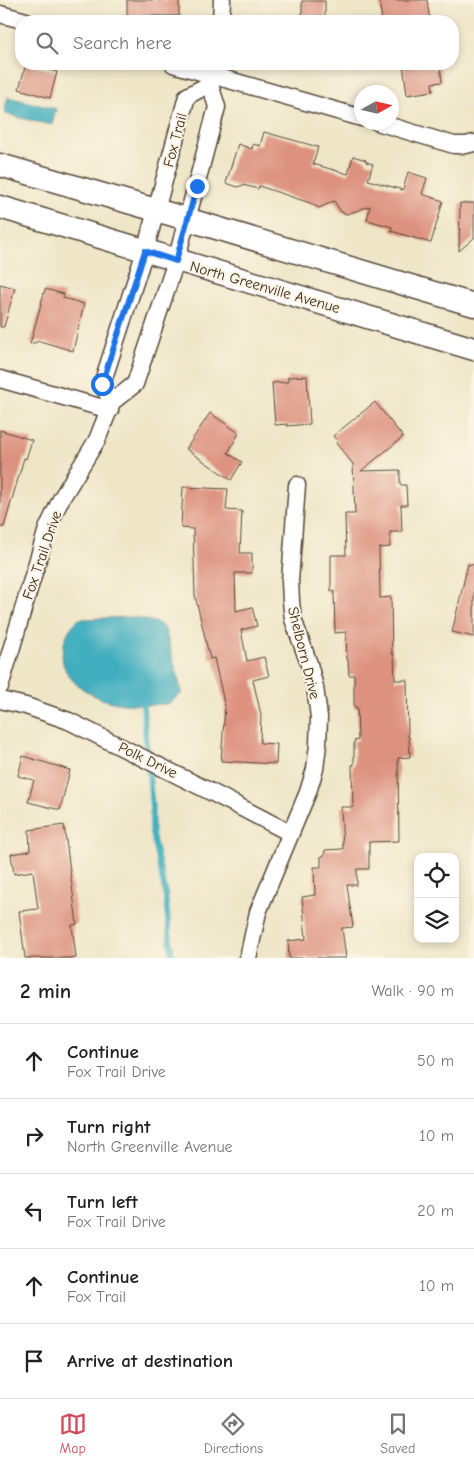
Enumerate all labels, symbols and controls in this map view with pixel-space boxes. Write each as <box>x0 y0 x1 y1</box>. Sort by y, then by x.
search box <box>15 15 459 70</box>
icon: search <box>33 29 61 57</box>
text: Search here <box>73 32 172 54</box>
north arrow <box>354 85 399 130</box>
street label: Fox Trail <box>159 111 191 169</box>
route end <box>186 175 209 198</box>
street label: North Greenville Avenue <box>188 257 343 317</box>
route start <box>91 373 114 396</box>
street label: Fox Trail Drive <box>18 508 66 602</box>
street label: Shelborn Drive <box>284 605 324 702</box>
street label: Polk Drive <box>115 738 181 782</box>
map controls <box>414 853 459 943</box>
button: locate <box>414 853 459 898</box>
button: layers <box>414 898 459 943</box>
text: 2 min <box>20 979 71 1003</box>
text: Walk · 90 m <box>371 982 454 1000</box>
text: Continue <box>67 1041 139 1063</box>
icon: ahead <box>20 1047 48 1075</box>
text: 50 m <box>417 1052 454 1070</box>
text: Fox Trail Drive <box>67 1063 166 1081</box>
text: Turn right <box>67 1116 151 1138</box>
icon: right <box>20 1122 48 1150</box>
text: 10 m <box>419 1127 454 1145</box>
text: North Greenville Avenue <box>67 1138 233 1156</box>
text: Turn left <box>67 1191 138 1213</box>
icon: left <box>20 1197 48 1225</box>
text: 20 m <box>417 1202 454 1220</box>
text: Fox Trail Drive <box>67 1213 166 1231</box>
text: Continue <box>67 1266 139 1288</box>
icon: ahead <box>20 1272 48 1300</box>
text: 10 m <box>419 1277 454 1295</box>
text: Fox Trail <box>67 1288 126 1306</box>
icon: arrive <box>20 1347 48 1375</box>
text: Arrive at destination <box>67 1350 233 1372</box>
tab: Map <box>59 1410 87 1457</box>
tab: Directions <box>204 1410 263 1457</box>
tab: Saved <box>380 1410 415 1457</box>

